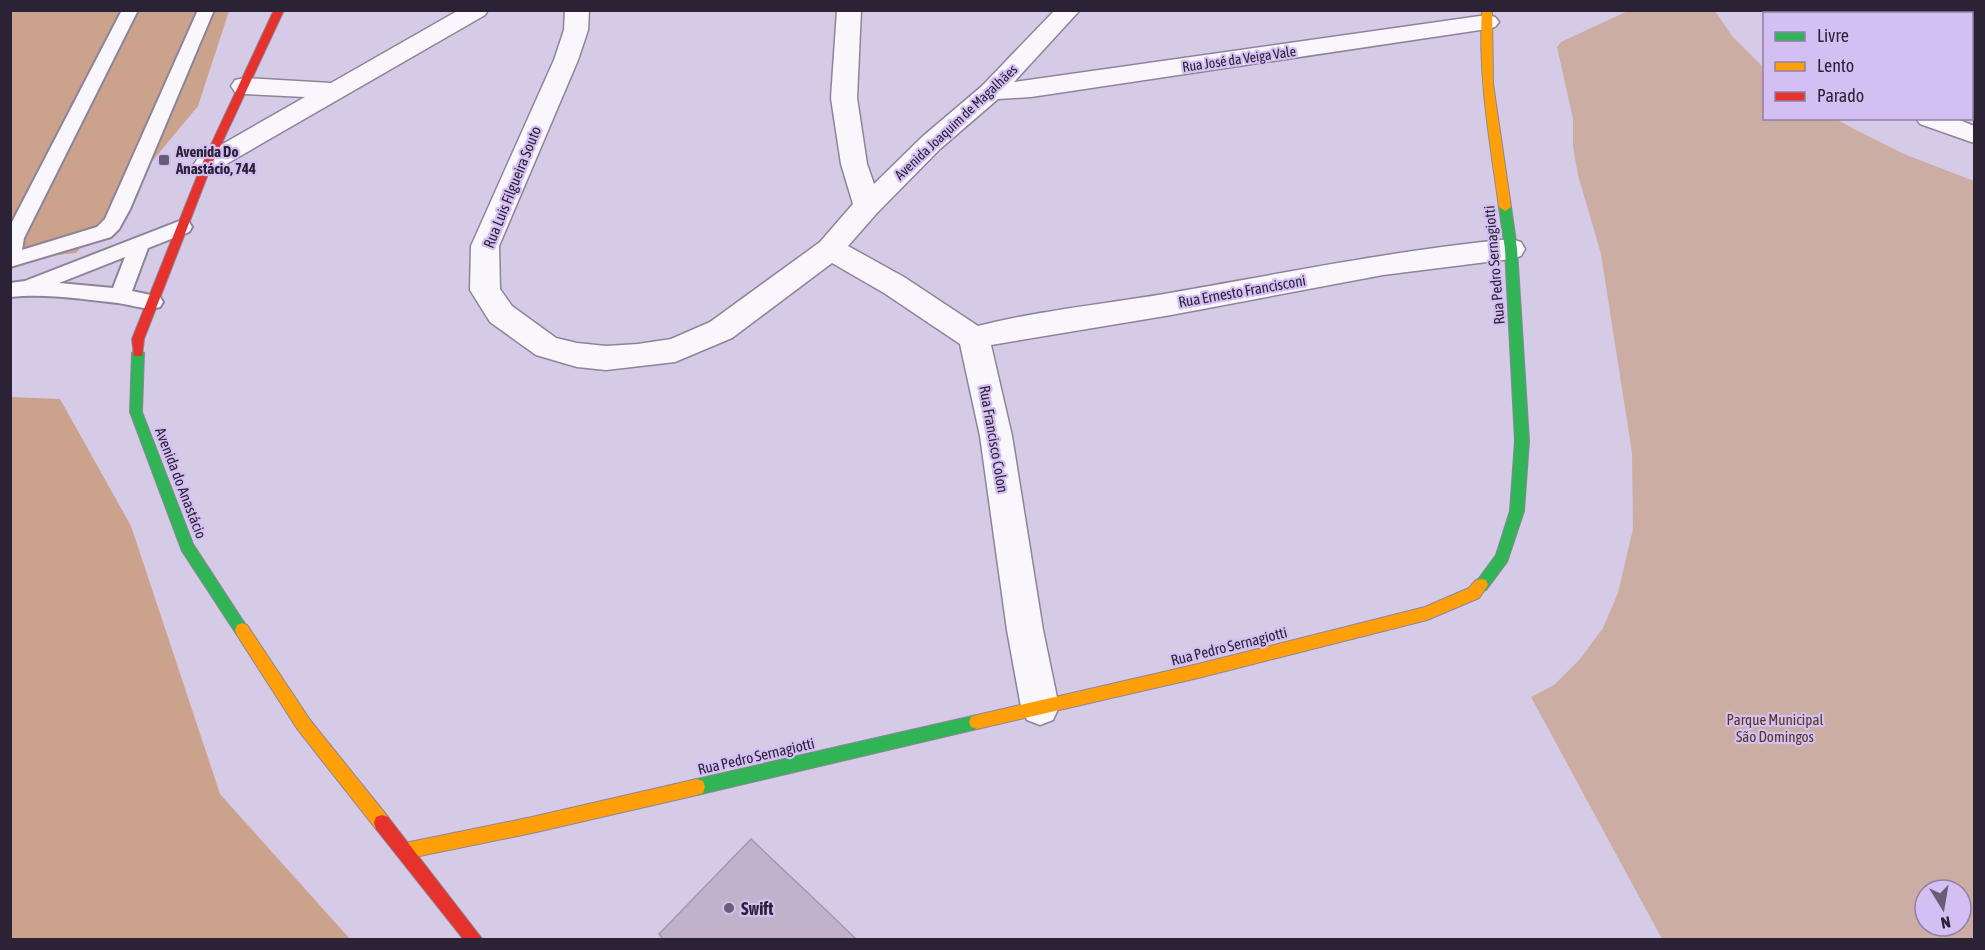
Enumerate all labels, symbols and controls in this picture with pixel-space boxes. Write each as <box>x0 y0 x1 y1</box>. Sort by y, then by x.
legend <box>1763 12 1973 120</box>
text: Livre <box>1817 25 1849 46</box>
street label: Rua José da Veiga Vale <box>1181 43 1297 75</box>
text: Lento <box>1817 55 1854 76</box>
street label: Avenida Joaquim de Magalhães <box>891 61 1021 183</box>
text: Parado <box>1817 85 1864 106</box>
street label: Rua Luis Filgueira Souto <box>480 124 544 250</box>
place label: Avenida Do Anastácio, 744 <box>175 143 256 177</box>
marker: Avenida Do Anastácio, 744 <box>157 153 171 167</box>
street label: Rua Pedro Sernagiotti <box>1480 205 1508 325</box>
street label: Rua Ernesto Francisconi <box>1177 271 1307 311</box>
street label: Rua Francisco Colon <box>976 384 1012 494</box>
street label: Avenida do Anastácio <box>152 425 210 541</box>
street label: Rua Pedro Sernagiotti <box>1169 623 1289 669</box>
park label: Parque Municipal São Domingos <box>1727 711 1823 745</box>
street label: Rua Pedro Sernagiotti <box>696 734 816 778</box>
north arrow <box>1913 878 1973 938</box>
place label: Swift <box>741 898 774 919</box>
marker: Swift <box>722 901 736 915</box>
text: N <box>1940 913 1952 932</box>

